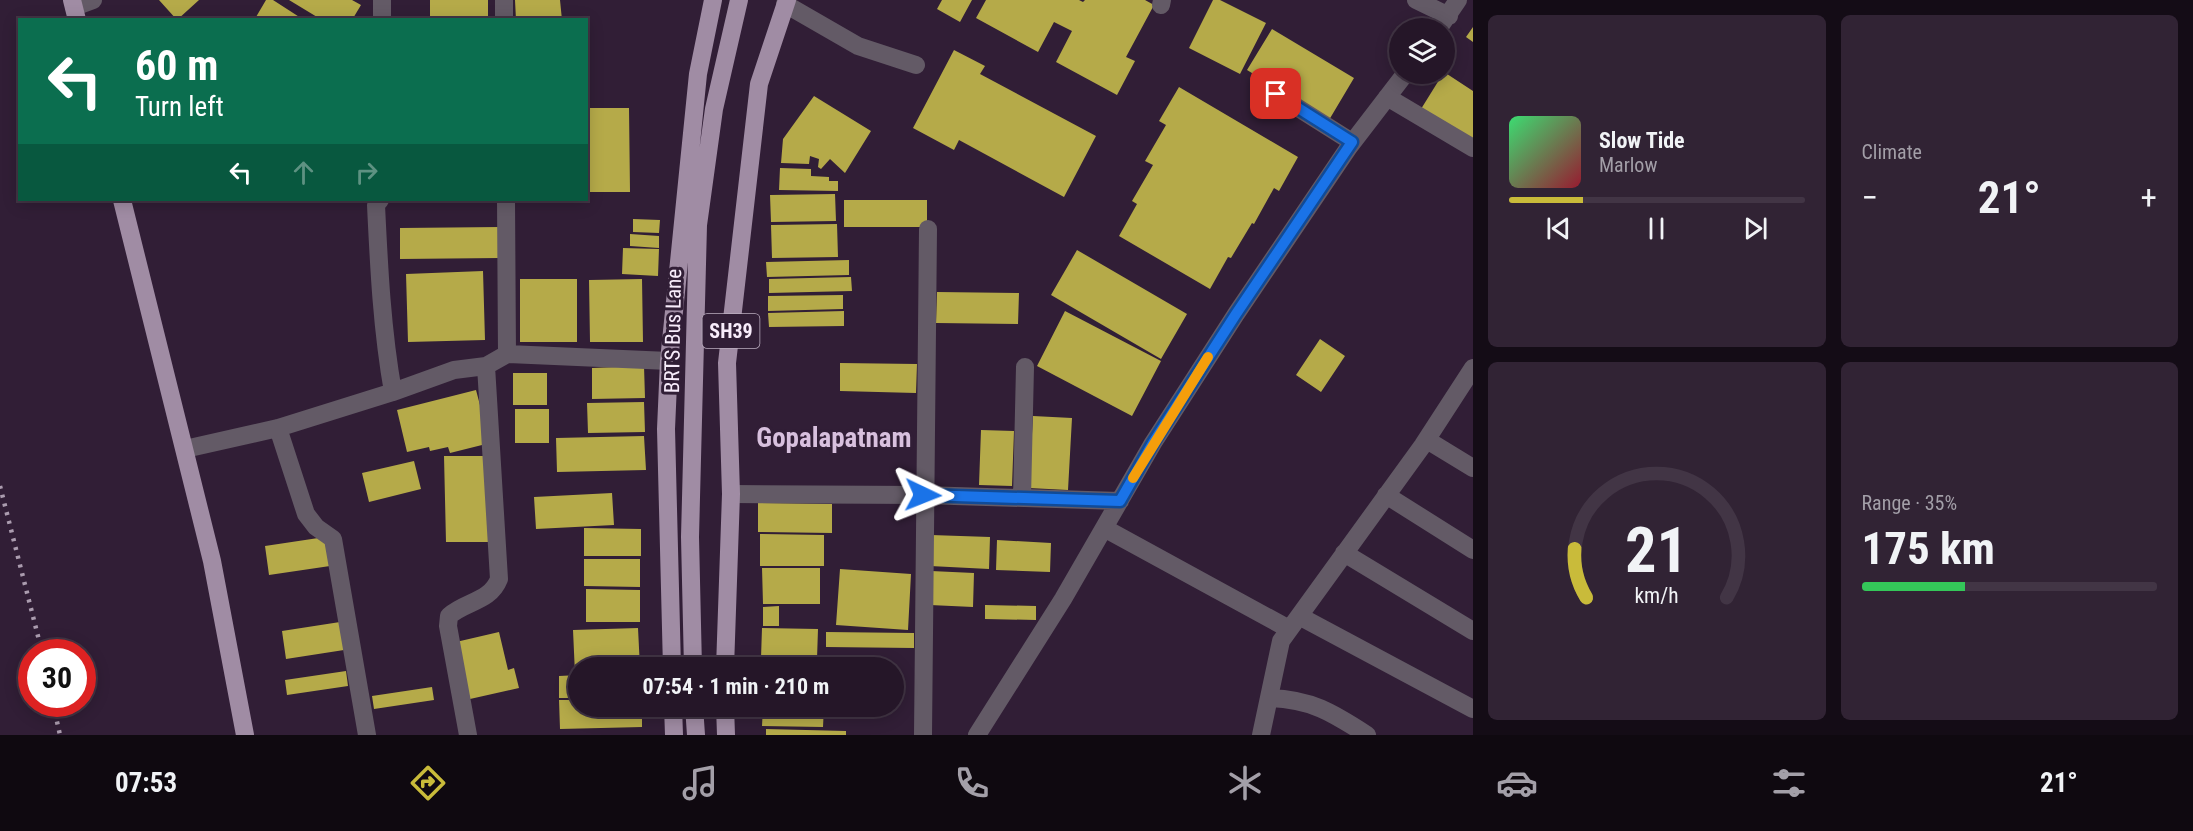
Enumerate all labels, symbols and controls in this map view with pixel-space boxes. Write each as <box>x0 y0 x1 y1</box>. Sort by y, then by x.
map controls <box>1389 18 1455 84</box>
button: layers <box>1389 18 1455 84</box>
text: 60 m <box>135 41 218 90</box>
icon: left <box>36 42 114 120</box>
pin <box>1250 68 1301 119</box>
icon: arrive <box>1259 77 1292 110</box>
text: Turn left <box>135 91 224 123</box>
text: Slow Tide <box>1599 128 1685 153</box>
text: Climate <box>1862 140 1922 164</box>
text: Marlow <box>1599 153 1657 177</box>
icon: left <box>224 156 257 189</box>
icon: ahead <box>287 156 320 189</box>
icon: right <box>350 156 383 189</box>
text: 21° <box>1978 171 2041 224</box>
text: − <box>1862 178 1878 217</box>
text: + <box>2141 178 2157 217</box>
icon: previous <box>1542 212 1575 245</box>
icon: pause <box>1640 212 1673 245</box>
icon: next <box>1739 212 1772 245</box>
street label: BRTS Bus Lane <box>660 268 686 393</box>
road number: SH39 <box>702 314 760 348</box>
district label: Gopalapatnam <box>756 422 912 454</box>
position arrow <box>891 463 955 527</box>
text: Range · 35% <box>1862 491 1957 515</box>
text: 21 <box>1625 514 1688 587</box>
text: 175 km <box>1862 522 1995 575</box>
text: km/h <box>1635 583 1679 608</box>
speed limit sign: 30 <box>18 639 96 717</box>
text: 07:54 · 1 min · 210 m <box>643 674 829 699</box>
icon: directions <box>407 762 449 804</box>
icon: music <box>679 762 721 804</box>
icon: phone <box>951 762 993 804</box>
icon: climate <box>1224 762 1266 804</box>
icon: car <box>1496 762 1538 804</box>
icon: filters <box>1768 762 1810 804</box>
text: 07:53 <box>115 767 177 799</box>
text: 21° <box>2040 767 2078 799</box>

